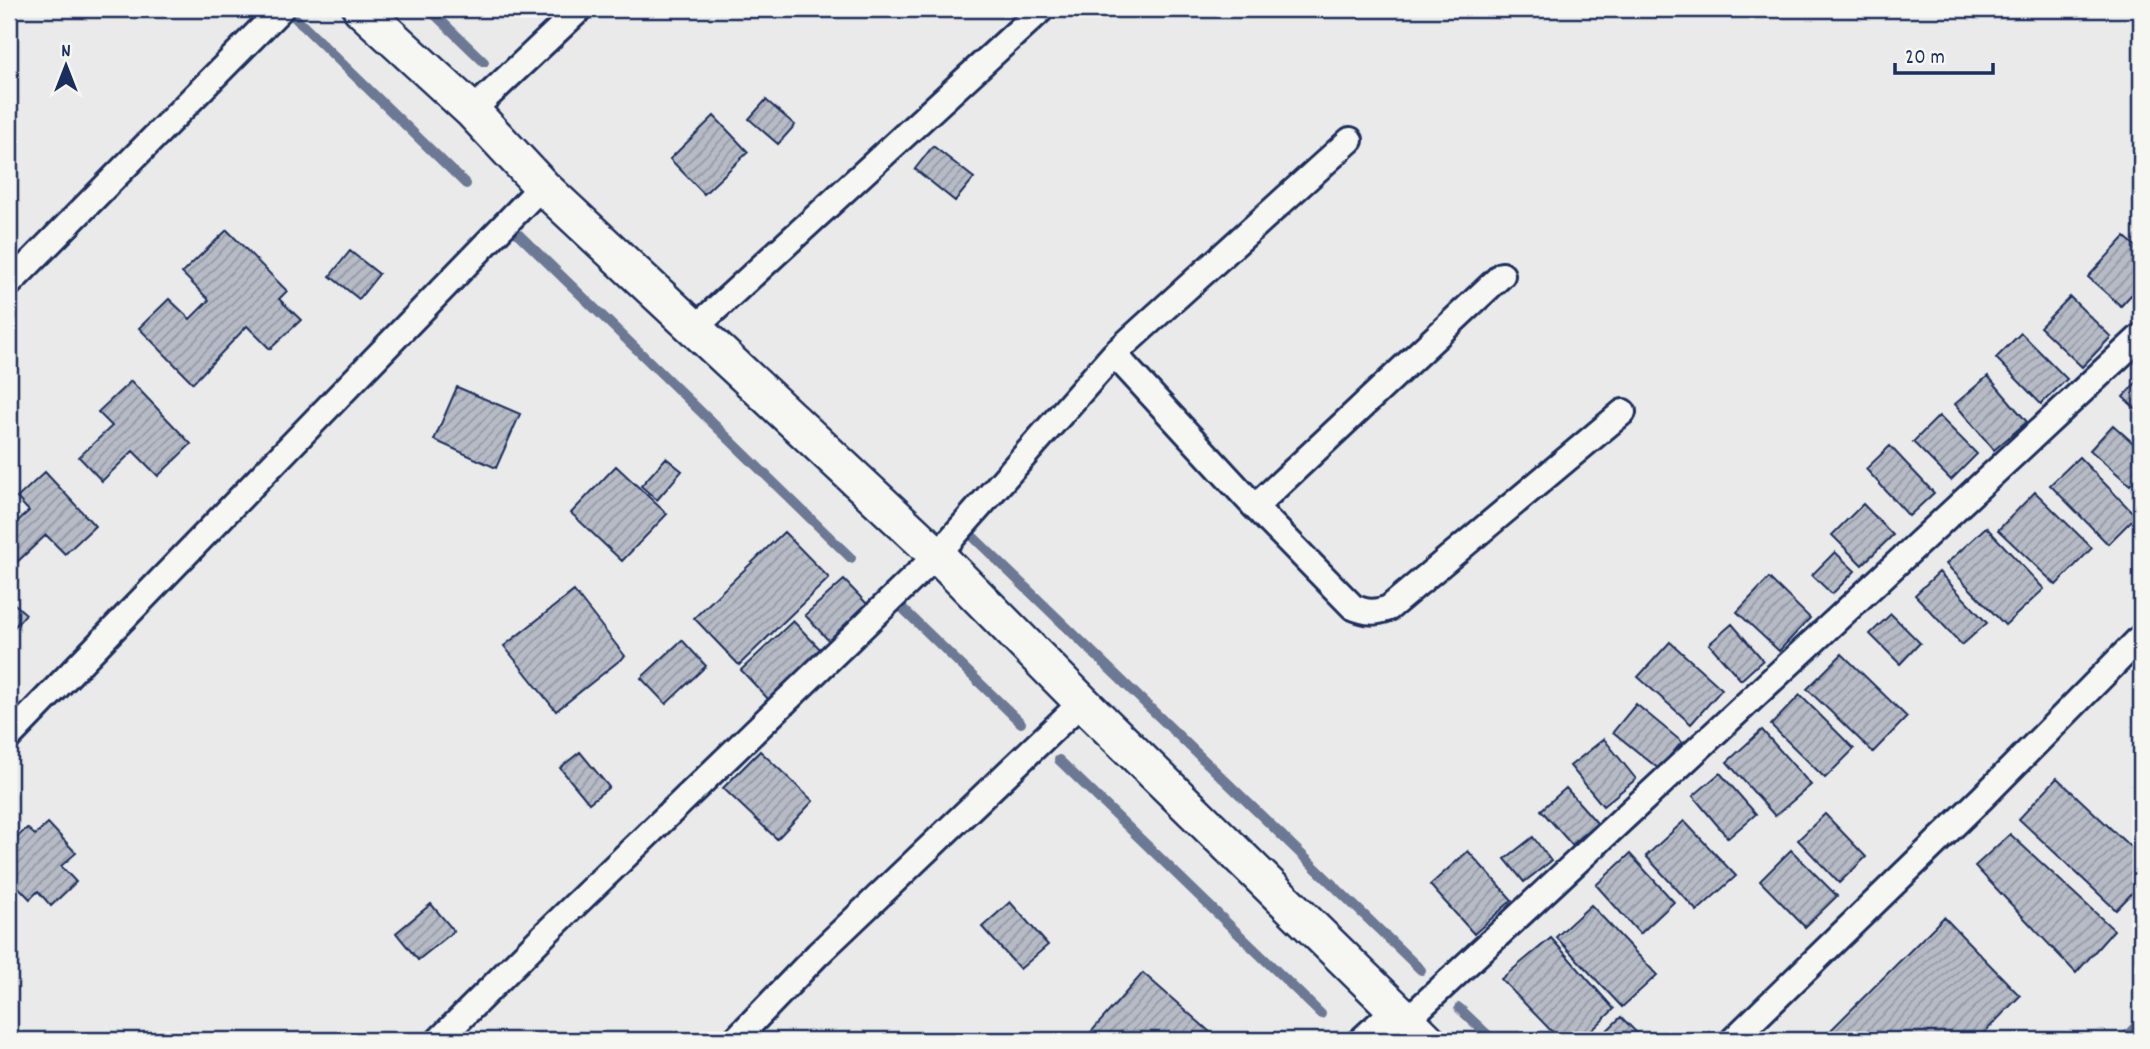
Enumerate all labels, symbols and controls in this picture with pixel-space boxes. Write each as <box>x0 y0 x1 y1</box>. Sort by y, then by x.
north arrow <box>32 32 102 102</box>
scale bar <box>1895 32 1993 76</box>
text: N <box>61 39 71 66</box>
text: 20 m <box>1905 44 1945 74</box>

